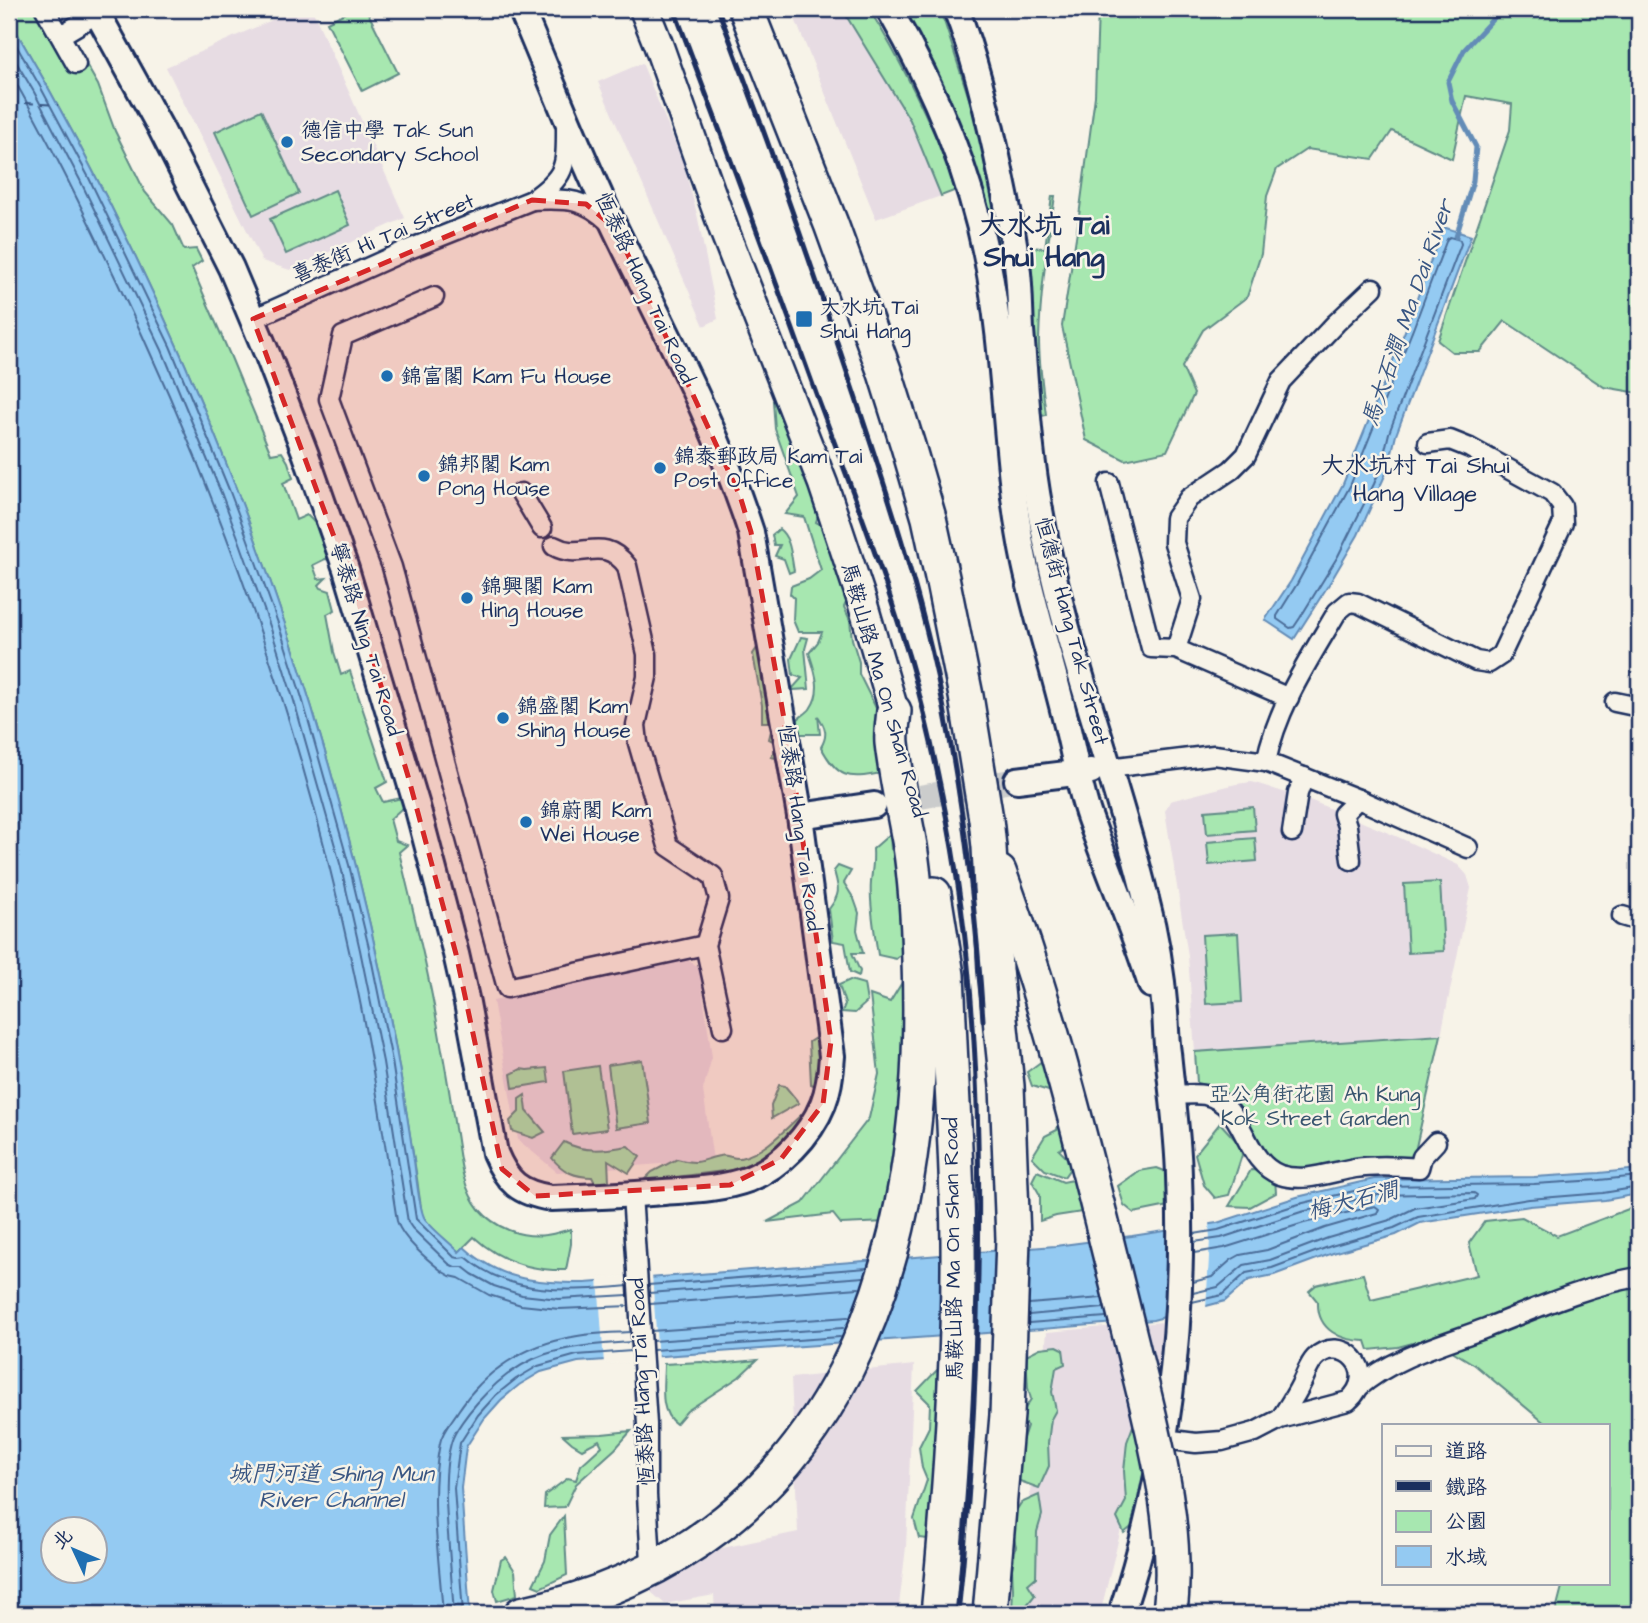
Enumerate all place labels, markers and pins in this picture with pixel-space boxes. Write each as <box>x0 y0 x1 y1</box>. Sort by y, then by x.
place label: 德信中學 Tak Sun Secondary School <box>301 116 479 171</box>
marker: 德信中學 Tak Sun Secondary School <box>279 134 295 150</box>
place label: 大水坑 Tai Shui Hang <box>820 293 918 348</box>
marker: 大水坑 Tai Shui Hang <box>794 309 814 329</box>
place label: 錦富閣 Kam Fu House <box>401 362 611 391</box>
marker: 錦富閣 Kam Fu House <box>379 368 395 384</box>
place label: 錦泰郵政局 Kam Tai Post Office <box>674 442 863 495</box>
place label: 錦邦閣 Kam Pong House <box>438 450 550 505</box>
marker: 錦泰郵政局 Kam Tai Post Office <box>652 460 668 476</box>
marker: 錦邦閣 Kam Pong House <box>416 468 432 484</box>
place label: 錦興閣 Kam Hing House <box>481 572 593 627</box>
marker: 錦興閣 Kam Hing House <box>459 590 475 606</box>
place label: 錦盛閣 Kam Shing House <box>517 692 631 747</box>
marker: 錦盛閣 Kam Shing House <box>495 710 511 726</box>
place label: 錦蔚閣 Kam Wei House <box>540 796 652 849</box>
marker: 錦蔚閣 Kam Wei House <box>518 814 534 830</box>

